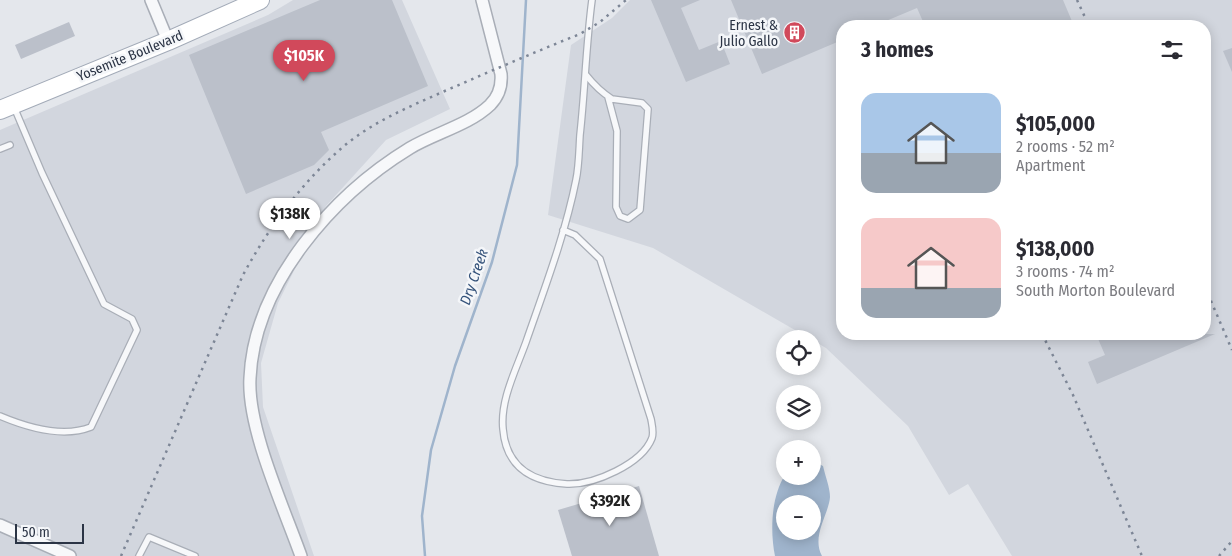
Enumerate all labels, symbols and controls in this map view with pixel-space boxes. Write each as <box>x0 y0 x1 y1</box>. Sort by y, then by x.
place label: Ernest & Julio Gallo <box>720 17 778 50</box>
building icon: Ernest & Julio Gallo <box>782 21 806 45</box>
street label: Yosemite Boulevard <box>74 27 186 85</box>
icon: filters <box>1158 36 1186 64</box>
text: 3 homes <box>861 37 933 63</box>
pin: $105K <box>269 39 339 82</box>
text: $105K <box>284 46 324 65</box>
text: $105,000 <box>1016 111 1095 137</box>
icon: home <box>901 113 961 173</box>
text: 2 rooms · 52 m² <box>1016 137 1115 156</box>
text: Apartment <box>1016 156 1085 175</box>
pin: $138K <box>255 198 325 240</box>
text: $138K <box>270 204 310 223</box>
text: $138,000 <box>1016 236 1094 262</box>
icon: home <box>901 238 961 298</box>
water label: Dry Creek <box>456 246 492 307</box>
text: 3 rooms · 74 m² <box>1016 262 1114 281</box>
text: South Morton Boulevard <box>1016 281 1175 300</box>
map controls <box>776 330 821 540</box>
button: locate <box>776 330 821 375</box>
button: layers <box>776 385 821 430</box>
button: + <box>776 440 821 485</box>
pin: $392K <box>575 484 645 527</box>
text: $392K <box>590 491 630 510</box>
button: − <box>776 495 821 540</box>
scale bar <box>15 521 84 544</box>
text: 50 m <box>22 524 50 541</box>

